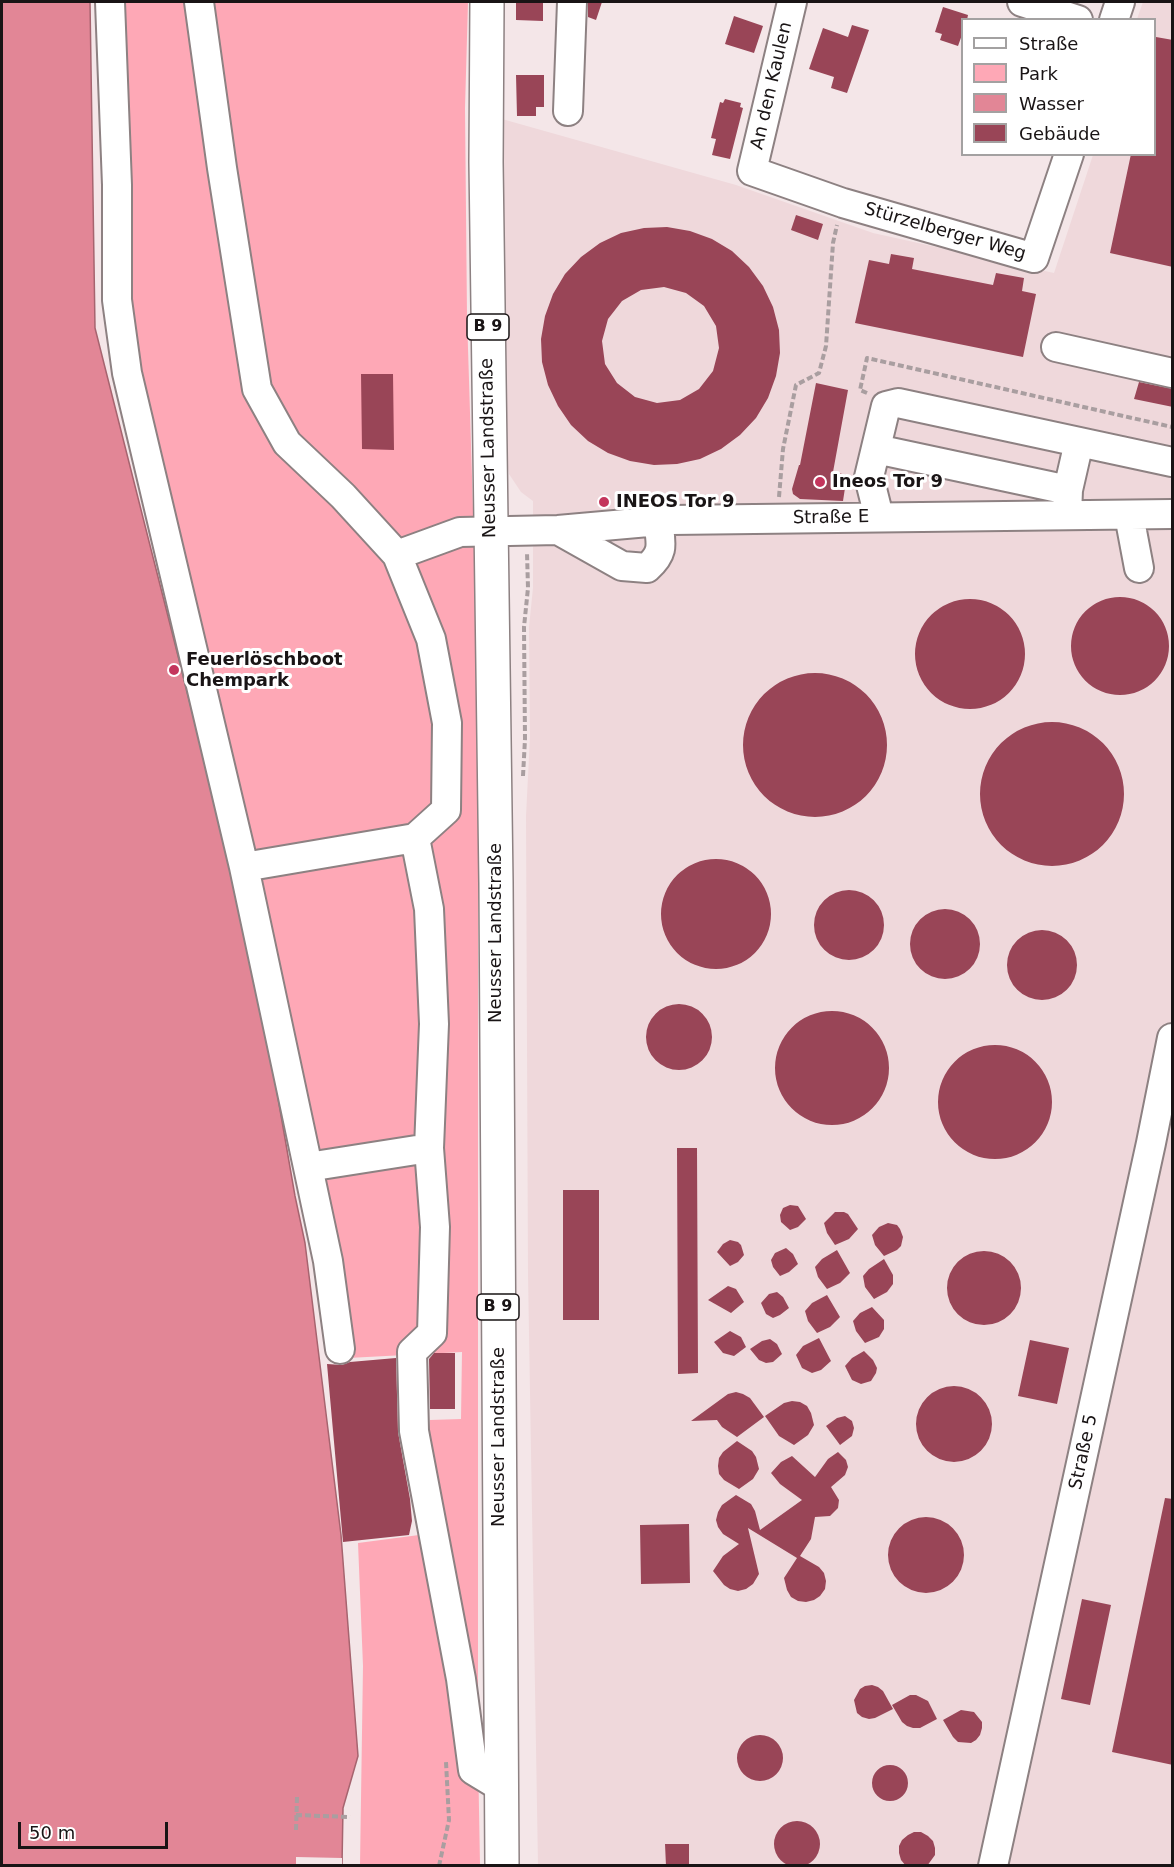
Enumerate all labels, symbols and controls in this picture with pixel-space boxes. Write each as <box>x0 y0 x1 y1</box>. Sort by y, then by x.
legend <box>961 18 1156 156</box>
street label: An den Kaulen <box>747 20 797 152</box>
text: Straße <box>1019 33 1078 54</box>
text: Park <box>1019 63 1058 84</box>
text: Wasser <box>1019 93 1084 114</box>
text: Gebäude <box>1019 123 1100 144</box>
street label: Stürzelberger Weg <box>862 199 1028 265</box>
road number: B 9 <box>467 314 509 340</box>
street label: Neusser Landstraße <box>477 358 501 538</box>
place label: Ineos Tor 9 <box>832 471 943 493</box>
marker: Ineos Tor 9 <box>813 475 827 489</box>
place label: INEOS Tor 9 <box>616 491 735 513</box>
marker: INEOS Tor 9 <box>597 495 611 509</box>
street label: Straße E <box>793 507 869 529</box>
place label: Feuerlöschboot Chempark <box>186 649 343 692</box>
marker: Feuerlöschboot Chempark <box>167 663 181 677</box>
street label: Neusser Landstraße <box>485 843 507 1023</box>
road number: B 9 <box>477 1294 519 1320</box>
street label: Neusser Landstraße <box>488 1347 510 1527</box>
street label: Straße 5 <box>1065 1412 1103 1492</box>
scale bar <box>21 1810 171 1848</box>
text: 50 m <box>29 1822 75 1843</box>

